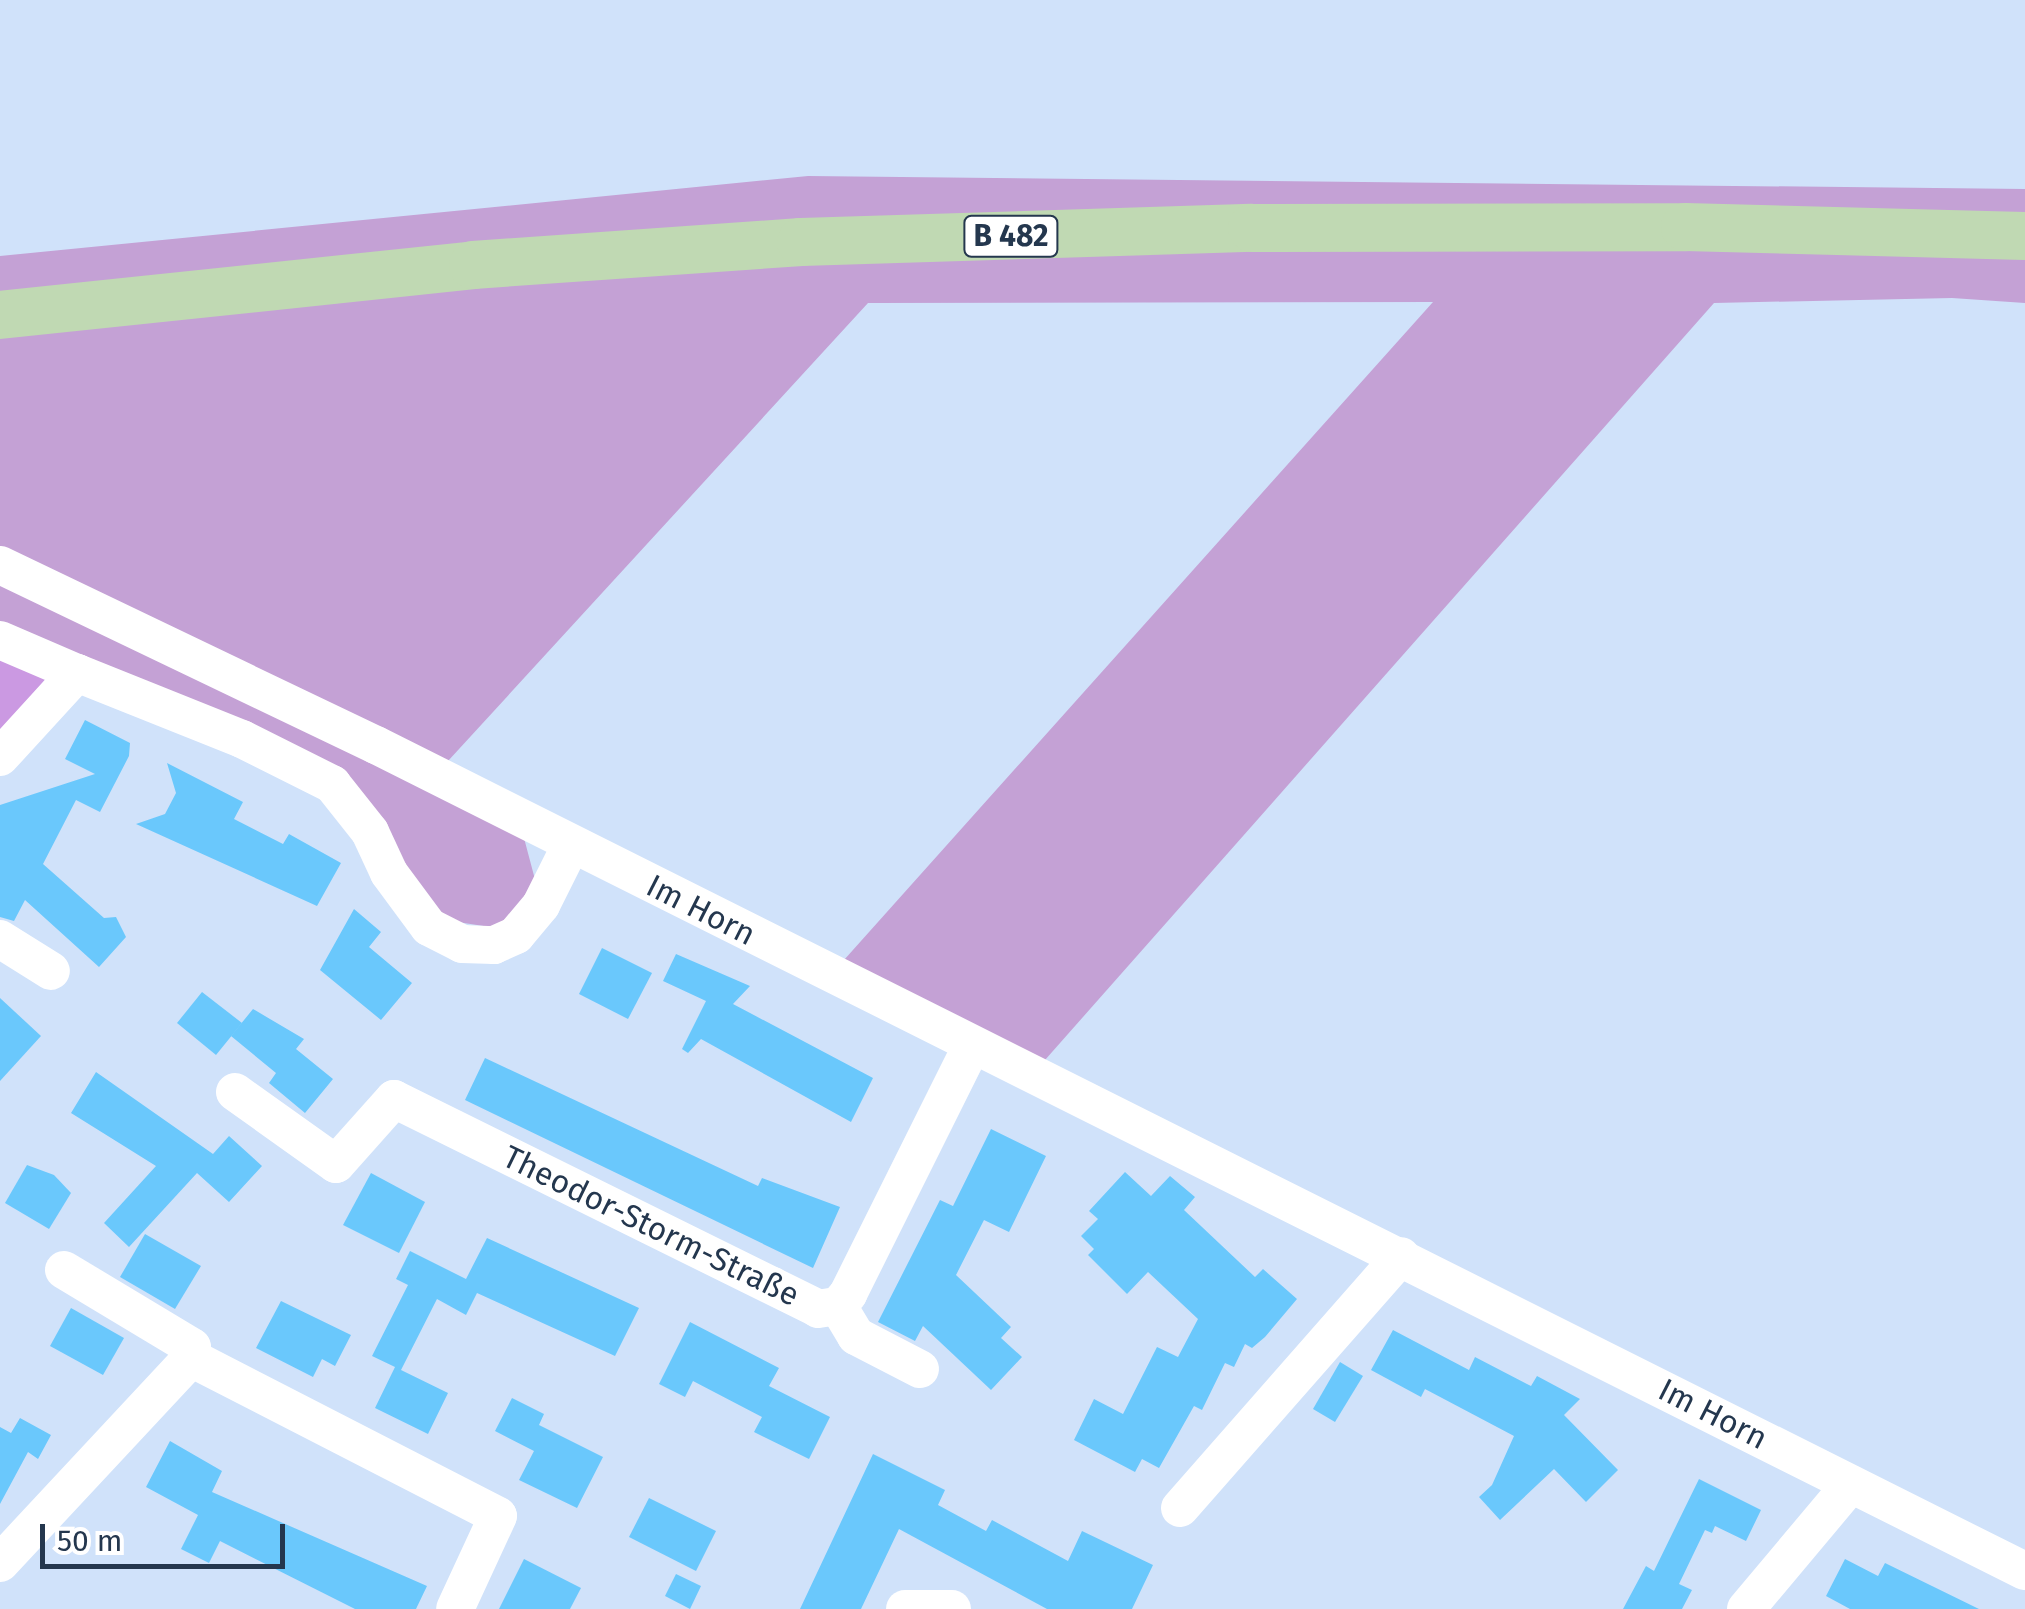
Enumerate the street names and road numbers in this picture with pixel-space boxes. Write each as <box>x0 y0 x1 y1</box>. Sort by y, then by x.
road number: B 482 <box>961 211 1061 261</box>
street label: Im Horn <box>640 866 762 954</box>
street label: Theodor-Storm-Straße <box>497 1138 805 1314</box>
street label: Im Horn <box>1652 1370 1774 1458</box>

